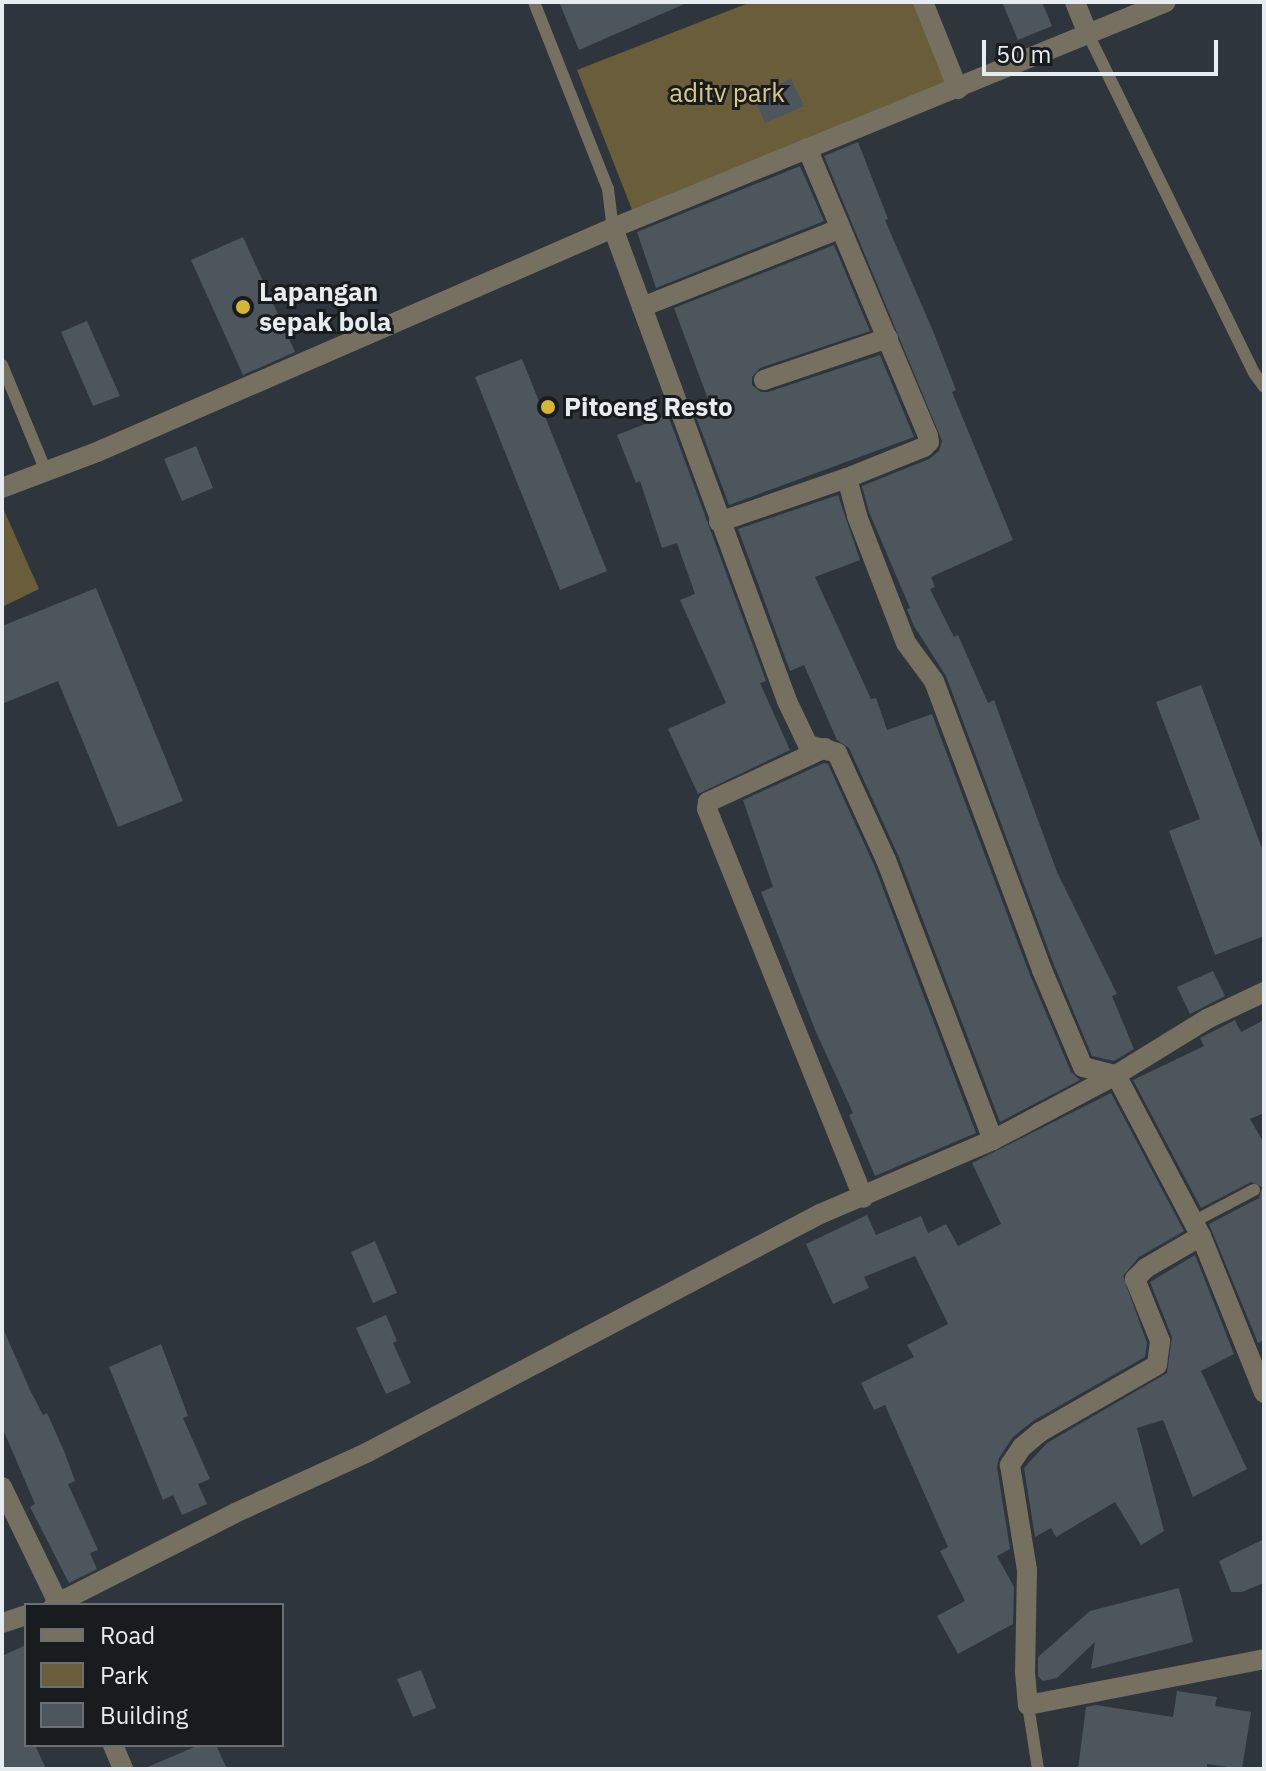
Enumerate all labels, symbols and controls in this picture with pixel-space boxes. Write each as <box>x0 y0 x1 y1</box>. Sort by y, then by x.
scale bar <box>986 24 1222 74</box>
text: 50 m <box>996 38 1051 70</box>
park label: aditv park <box>669 77 785 109</box>
place label: Lapangan sepak bola <box>259 276 392 338</box>
marker: Lapangan sepak bola <box>234 298 252 316</box>
place label: Pitoeng Resto <box>564 391 733 423</box>
marker: Pitoeng Resto <box>539 398 557 416</box>
legend <box>24 1603 284 1747</box>
text: Road <box>100 1619 155 1651</box>
text: Park <box>100 1659 149 1691</box>
text: Building <box>100 1699 188 1731</box>

